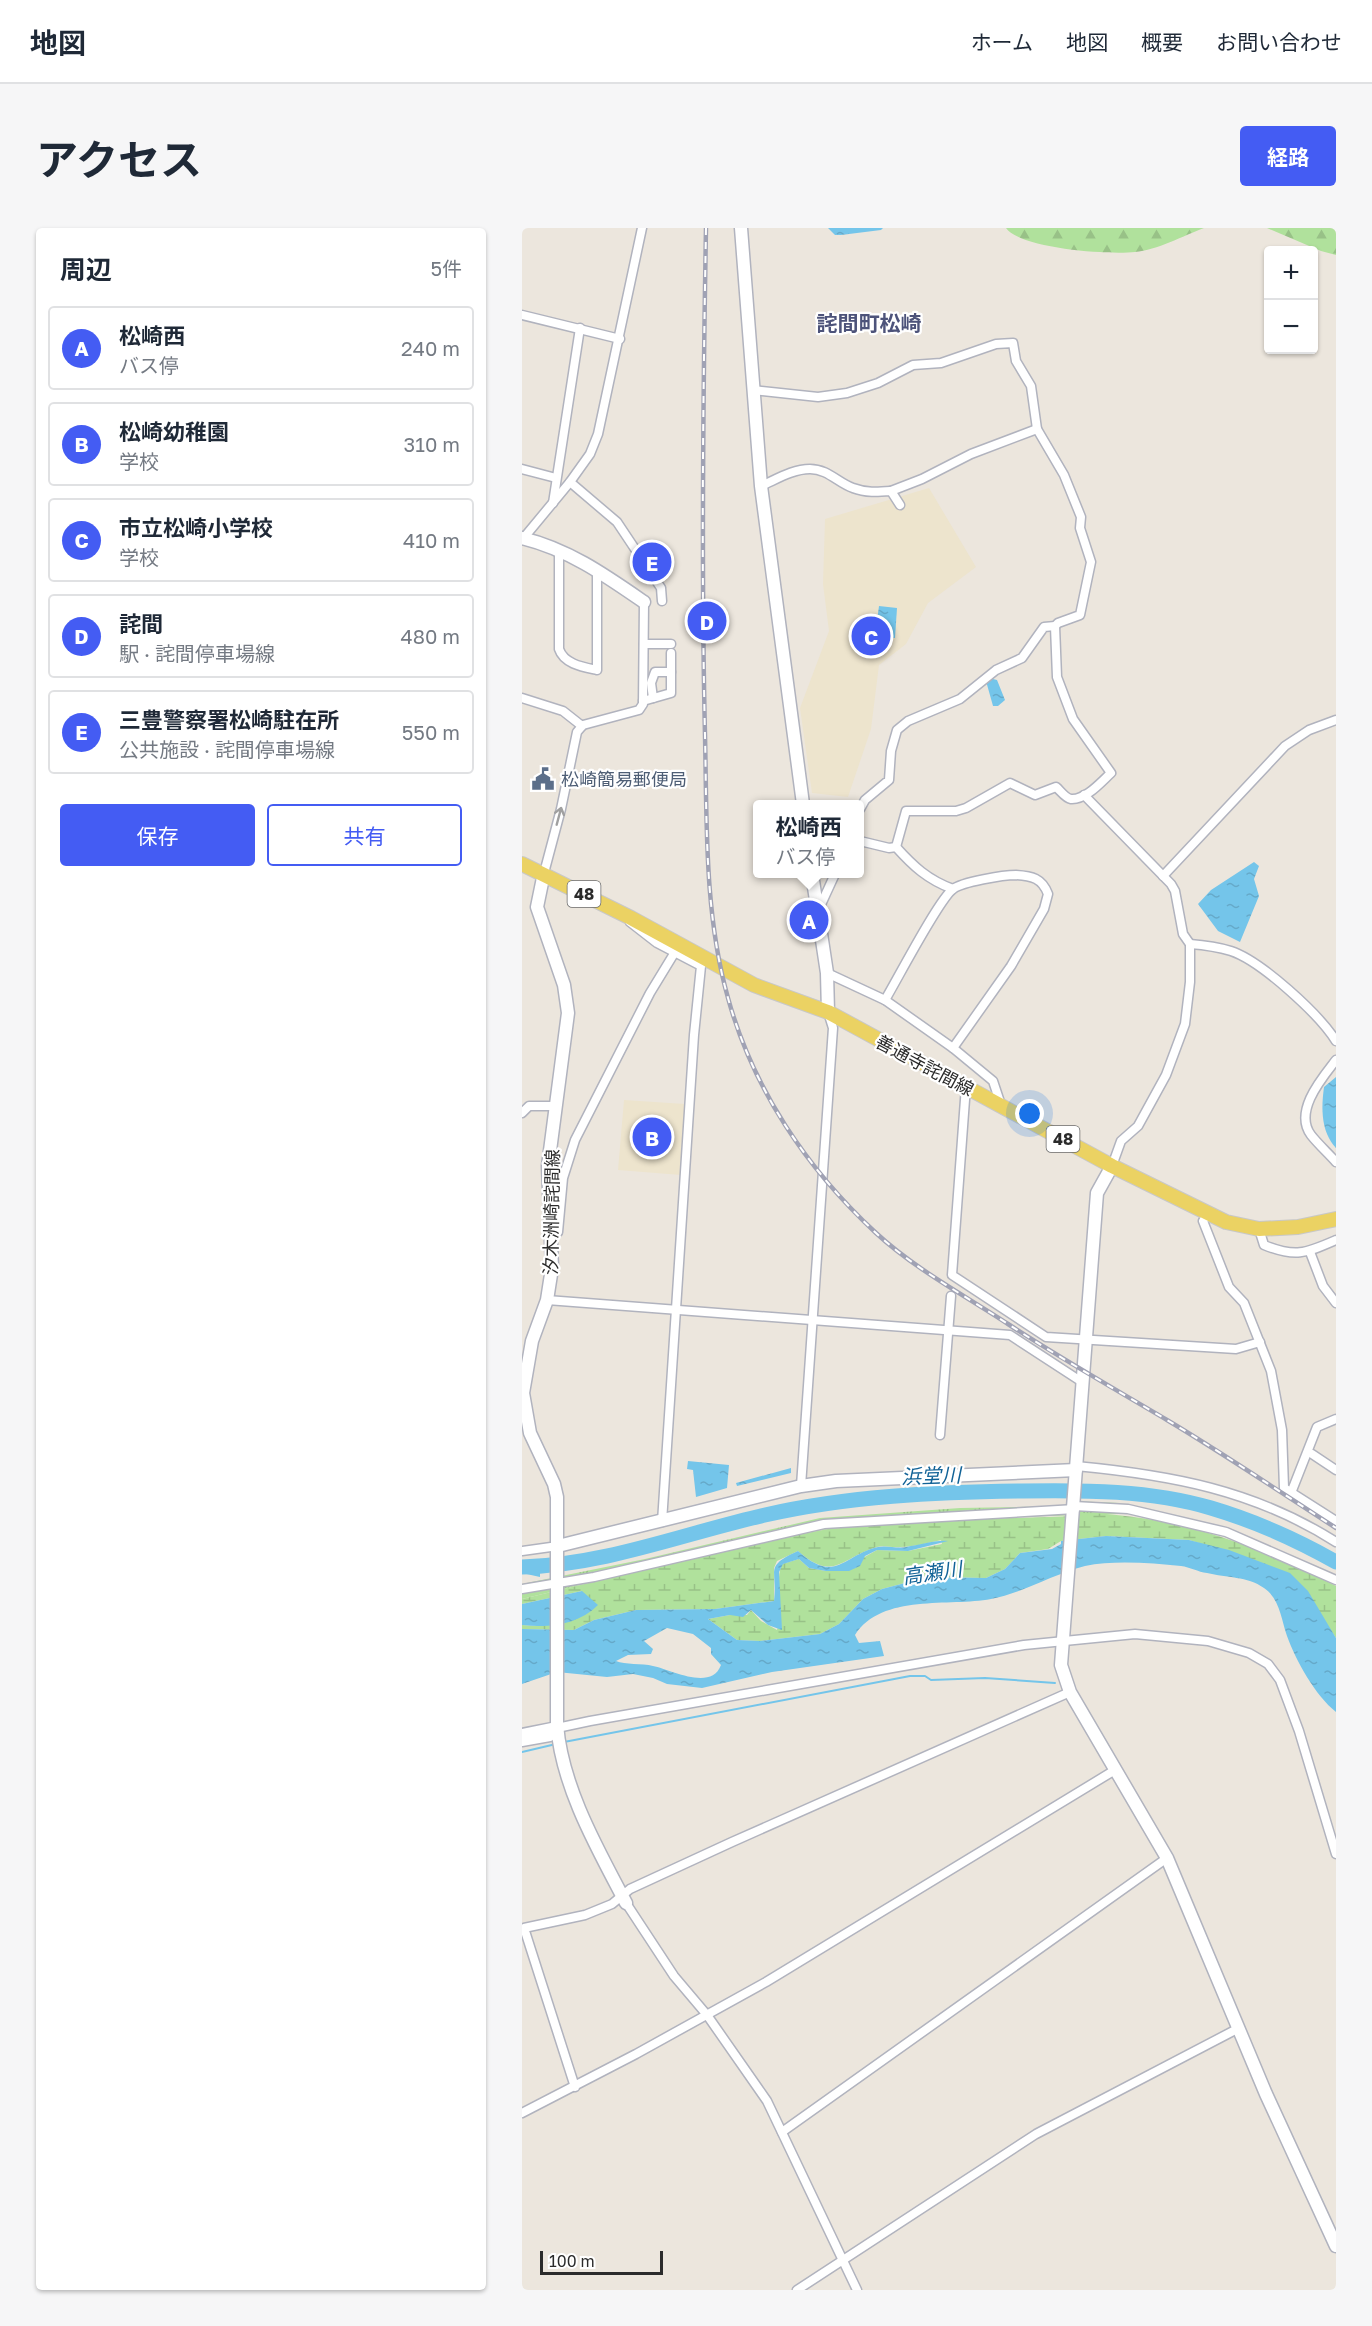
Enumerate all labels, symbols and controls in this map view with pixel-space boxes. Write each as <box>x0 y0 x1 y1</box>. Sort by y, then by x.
text: 地図 <box>30 26 86 59</box>
text: ホーム <box>971 29 1033 55</box>
text: 地図 <box>1066 29 1108 55</box>
text: 概要 <box>1141 29 1183 55</box>
text: お問い合わせ <box>1216 29 1342 55</box>
button: 経路 <box>1240 126 1336 186</box>
text: アクセス <box>36 134 202 184</box>
map controls <box>1264 246 1318 354</box>
button: + <box>1264 246 1318 300</box>
text: 周辺 <box>60 254 112 285</box>
text: 5件 <box>430 256 462 280</box>
button: − <box>1264 300 1318 354</box>
district label: 詫間町松崎 <box>817 310 922 336</box>
text: 松崎西 <box>119 322 185 349</box>
text: A <box>74 336 89 360</box>
text: 240 m <box>401 336 460 360</box>
text: バス停 <box>119 353 179 377</box>
text: 松崎幼稚園 <box>119 418 229 445</box>
text: B <box>74 432 89 456</box>
text: 310 m <box>404 432 460 456</box>
text: 学校 <box>119 449 159 473</box>
text: 市立松崎小学校 <box>119 514 273 541</box>
text: C <box>74 528 89 552</box>
text: 410 m <box>403 528 460 552</box>
pin: E <box>632 540 672 584</box>
text: 学校 <box>119 545 159 569</box>
pin: D <box>688 598 726 644</box>
text: 詫間 <box>119 610 163 637</box>
pin: C <box>852 614 890 658</box>
text: D <box>74 624 89 648</box>
text: 480 m <box>401 624 460 648</box>
text: 駅 · 詫間停車場線 <box>119 641 275 665</box>
text: 三豊警察署松崎駐在所 <box>119 706 339 733</box>
text: E <box>75 720 88 744</box>
text: 550 m <box>402 720 460 744</box>
text: 公共施設 · 詫間停車場線 <box>119 737 335 761</box>
public building icon: 松崎簡易郵便局 <box>530 766 556 792</box>
place label: 松崎簡易郵便局 <box>561 768 687 790</box>
popup <box>753 800 864 878</box>
button: 保存 <box>60 804 255 866</box>
button: 共有 <box>267 804 462 866</box>
one-way arrow <box>554 807 565 826</box>
text: 松崎西 <box>775 813 842 840</box>
text: バス停 <box>775 844 835 868</box>
road number: 48 <box>568 881 600 907</box>
pin: A <box>790 898 828 942</box>
street label: 善通寺詫間線 <box>872 1030 978 1100</box>
your location <box>1015 1099 1044 1128</box>
pin: B <box>632 1114 672 1160</box>
road number: 48 <box>1046 1126 1080 1152</box>
street label: 汐木洲崎詫間線 <box>539 1149 563 1275</box>
water label: 浜堂川 <box>901 1462 963 1488</box>
water label: 高瀬川 <box>901 1556 965 1588</box>
scale bar <box>540 2248 663 2276</box>
text: 100 m <box>549 2251 595 2271</box>

